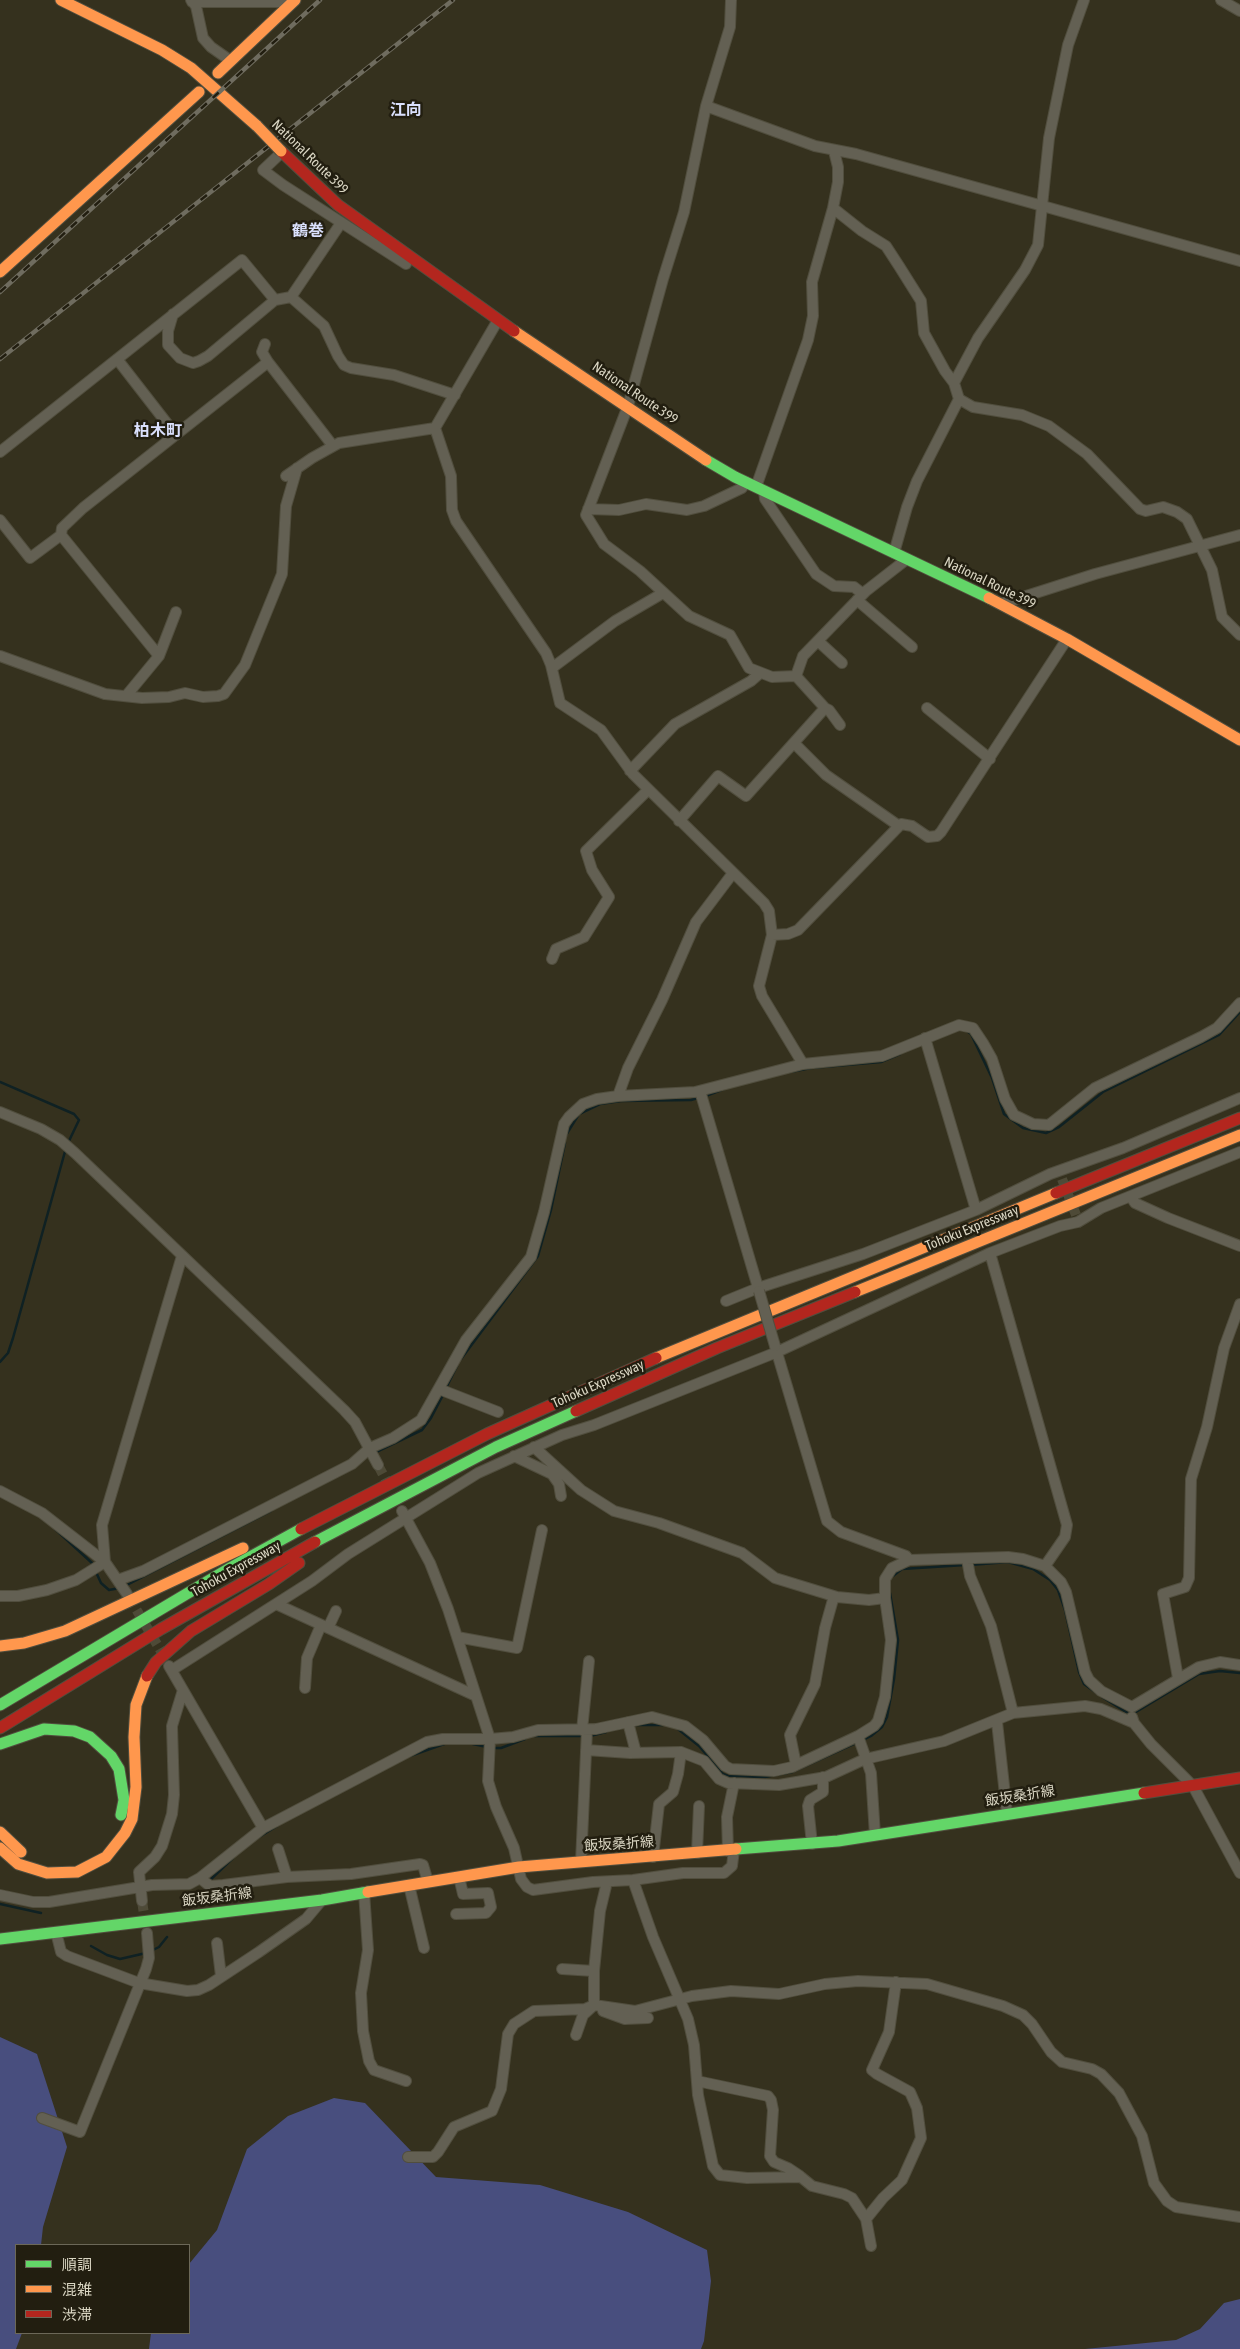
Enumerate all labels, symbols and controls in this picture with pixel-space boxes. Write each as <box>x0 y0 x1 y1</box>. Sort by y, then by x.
district label: 江向 <box>390 100 422 120</box>
street label: National Route 399 <box>268 116 352 198</box>
district label: 鶴巻 <box>292 221 324 241</box>
street label: National Route 399 <box>589 358 681 428</box>
district label: 柏木町 <box>134 421 182 441</box>
street label: National Route 399 <box>941 554 1039 612</box>
street label: Tohoku Expressway <box>923 1202 1021 1254</box>
street label: Tohoku Expressway <box>549 1356 647 1412</box>
street label: Tohoku Expressway <box>189 1538 283 1600</box>
street label: 飯坂桑折線 <box>984 1782 1056 1810</box>
street label: 飯坂桑折線 <box>583 1833 655 1855</box>
street label: 飯坂桑折線 <box>181 1884 253 1910</box>
legend <box>15 2244 190 2334</box>
text: 順調 <box>62 2256 92 2273</box>
text: 混雑 <box>62 2281 92 2298</box>
text: 渋滞 <box>62 2306 92 2323</box>

